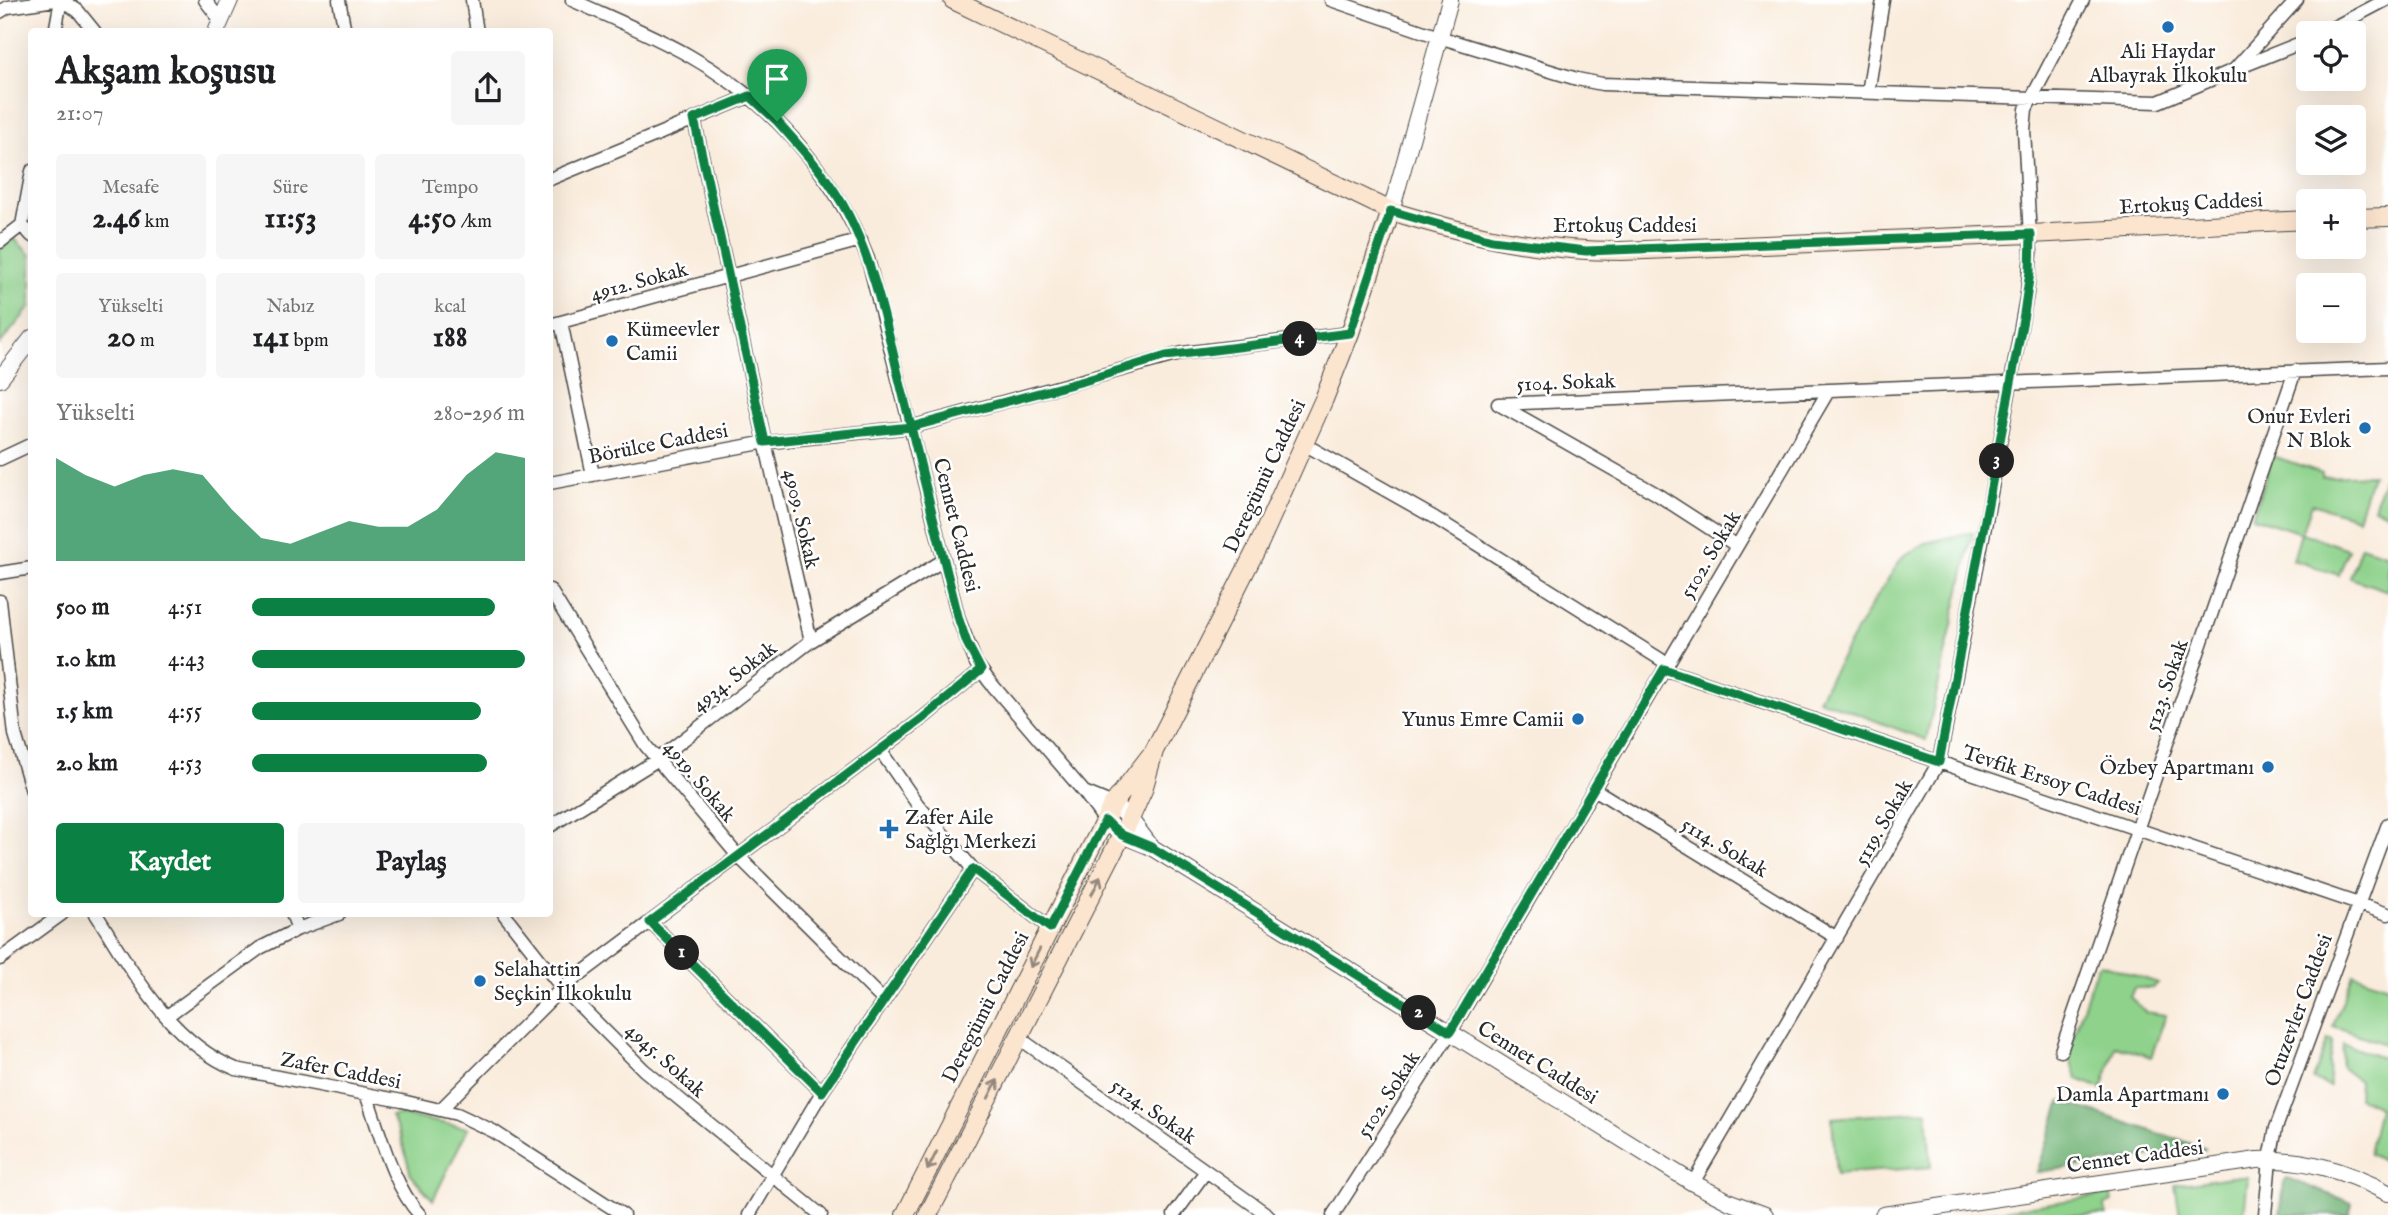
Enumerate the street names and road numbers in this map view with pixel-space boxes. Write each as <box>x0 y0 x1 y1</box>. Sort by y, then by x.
street label: Ertokuş Caddesi <box>2119 187 2264 222</box>
street label: Ertokuş Caddesi <box>1553 213 1697 240</box>
street label: 4912. Sokak <box>588 256 692 308</box>
street label: 5104. Sokak <box>1516 368 1617 399</box>
street label: Deregümü Caddesi <box>1218 395 1313 558</box>
street label: Börülce Caddesi <box>586 418 730 471</box>
street label: Cennet Caddesi <box>926 455 985 595</box>
street label: 4909. Sokak <box>776 467 825 573</box>
street label: 5102. Sokak <box>1674 505 1749 604</box>
street label: 4934. Sokak <box>687 635 784 719</box>
street label: 5123. Sokak <box>2139 635 2196 735</box>
street label: 4919. Sokak <box>657 735 742 829</box>
street label: Tevfik Ersoy Caddesi <box>1959 740 2144 823</box>
street label: 5119. Sokak <box>1849 774 1920 871</box>
street label: 5114. Sokak <box>1676 812 1773 885</box>
street label: Deregümü Caddesi <box>936 927 1036 1088</box>
street label: Otuzevler Caddesi <box>2259 930 2340 1091</box>
street label: Cennet Caddesi <box>1472 1015 1603 1111</box>
street label: 4945. Sokak <box>619 1018 712 1105</box>
street label: 5102. Sokak <box>1351 1046 1428 1143</box>
street label: Zafer Caddesi <box>278 1047 403 1096</box>
street label: 5124. Sokak <box>1105 1073 1202 1152</box>
street label: Cennet Caddesi <box>2065 1135 2205 1180</box>

